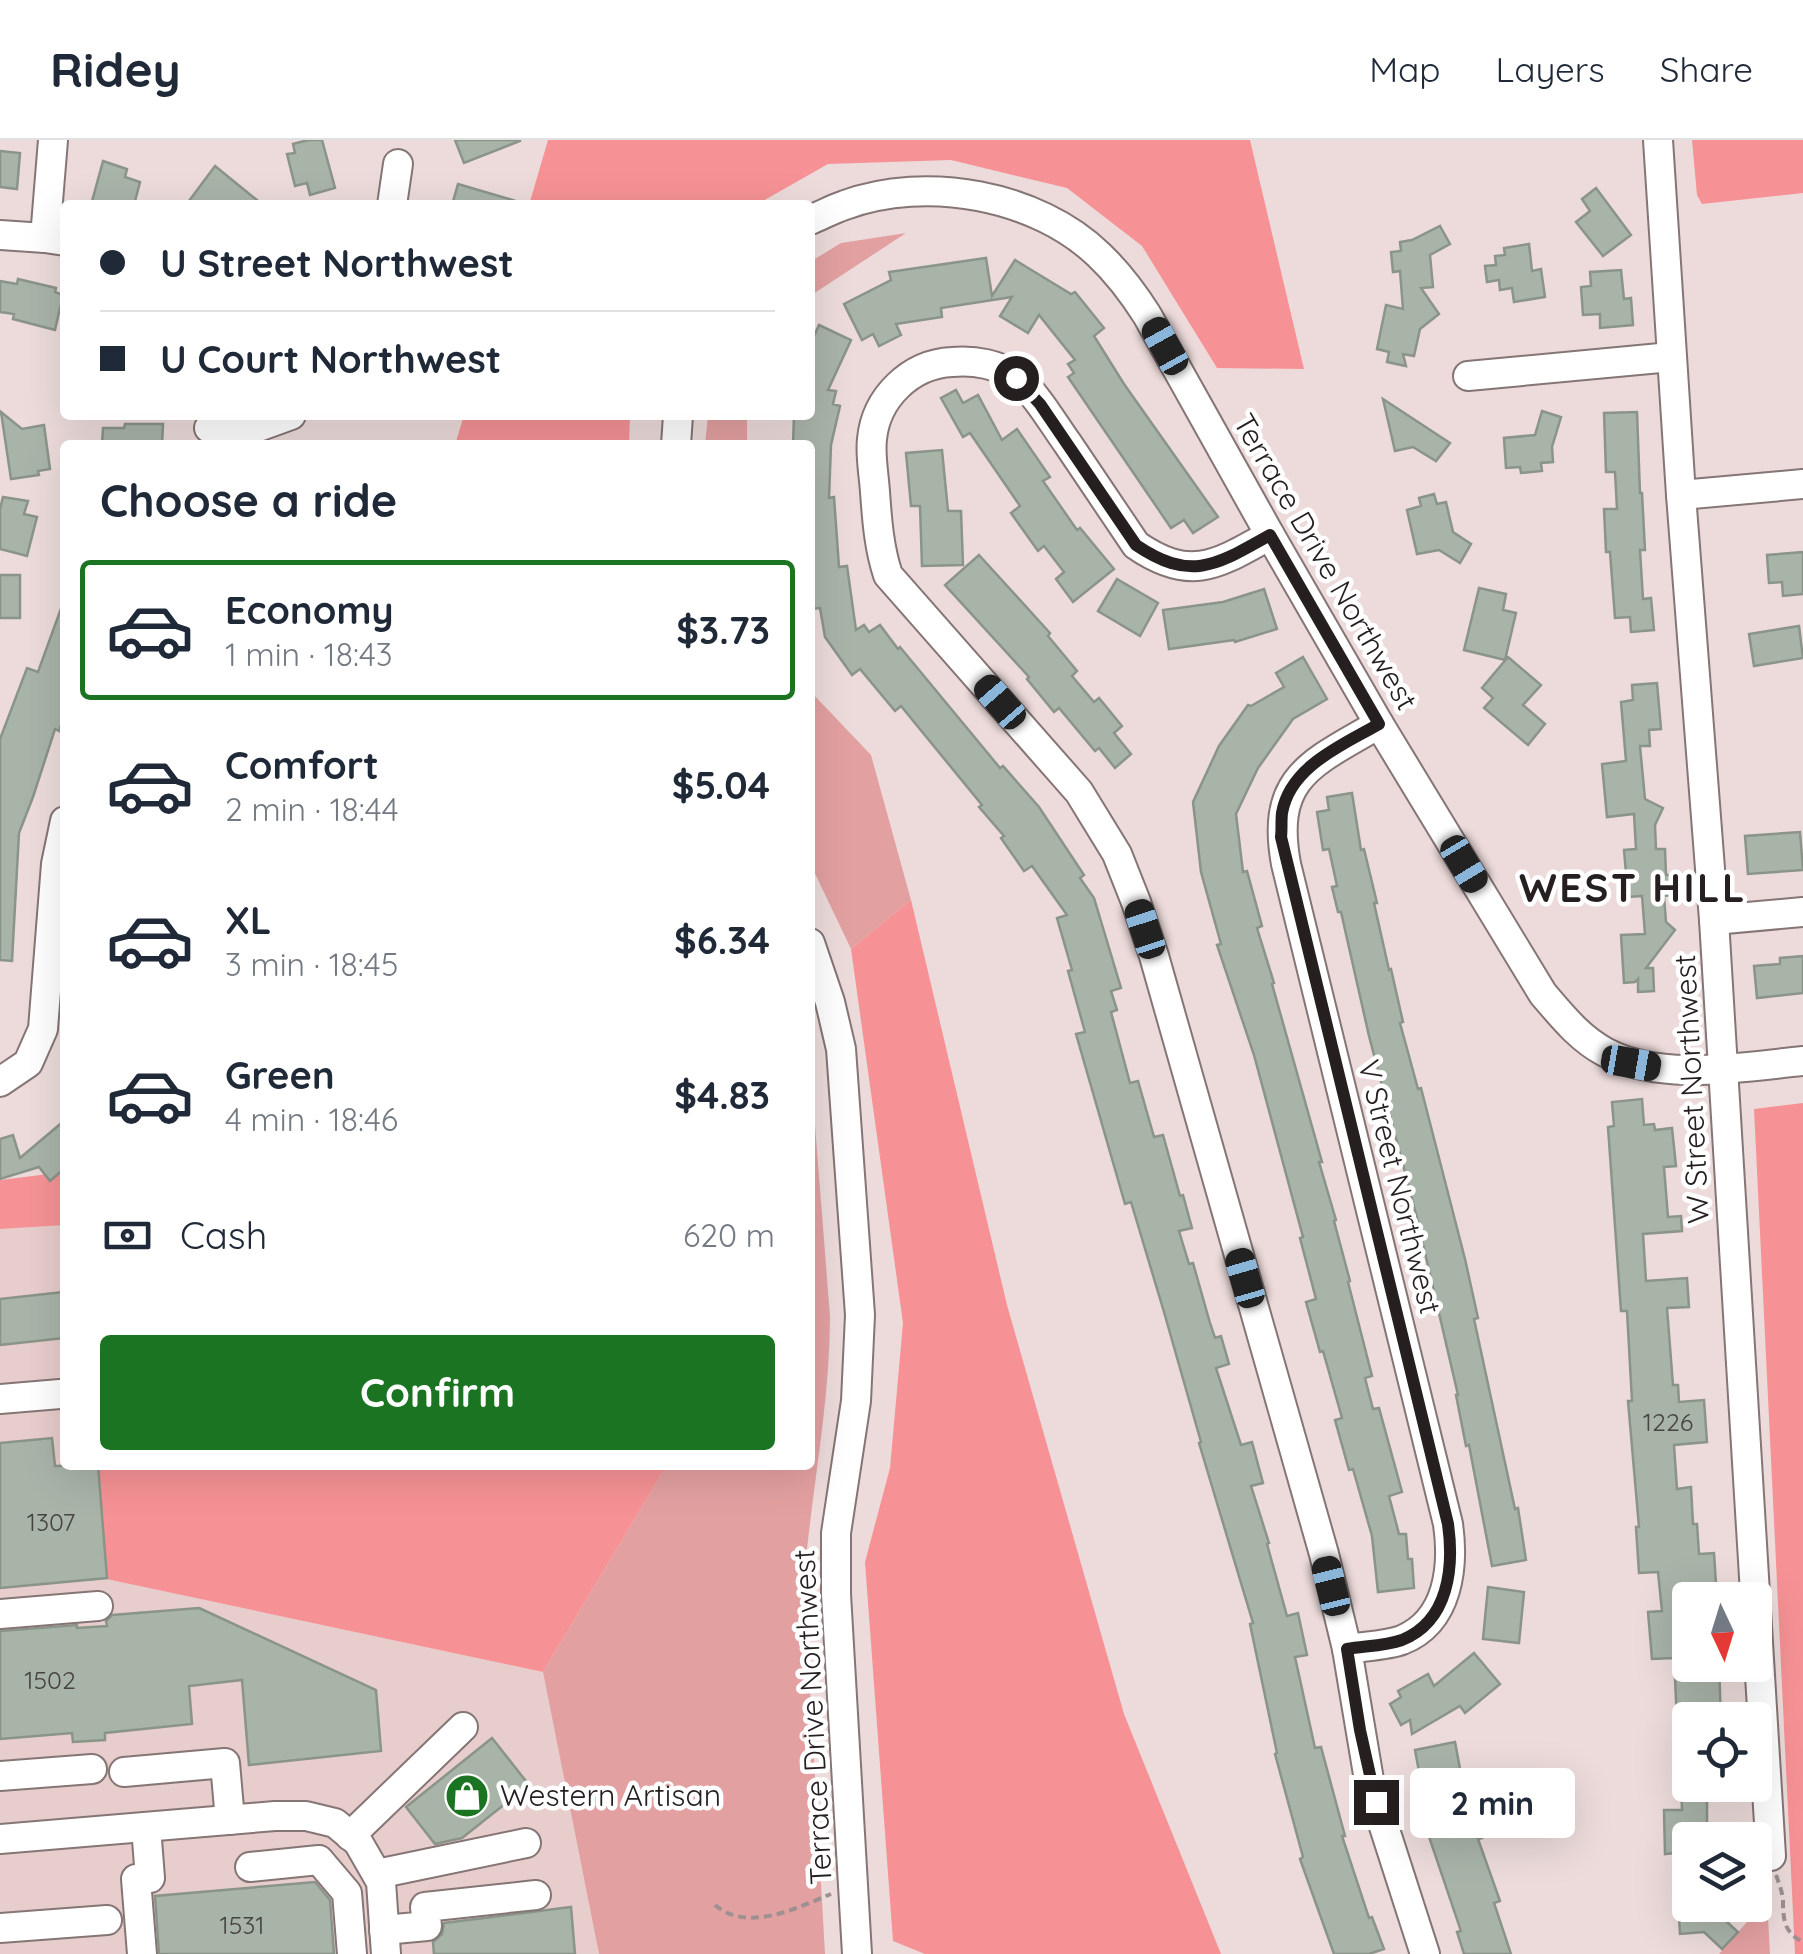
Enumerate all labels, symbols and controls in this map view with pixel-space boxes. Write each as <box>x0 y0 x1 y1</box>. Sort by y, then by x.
text: Ridey <box>50 39 181 99</box>
text: Map <box>1369 47 1441 91</box>
text: Layers <box>1496 47 1605 91</box>
text: Share <box>1660 47 1753 91</box>
text: U Street Northwest <box>160 239 514 287</box>
car <box>1137 312 1193 380</box>
text: U Court Northwest <box>160 335 501 383</box>
route start <box>994 356 1039 401</box>
street label: Terrace Drive Northwest <box>1225 407 1426 716</box>
text: Choose a ride <box>100 472 397 528</box>
icon: car <box>105 585 195 675</box>
text: Economy <box>225 586 394 634</box>
text: $3.73 <box>676 606 770 654</box>
text: 1 min · 18:43 <box>225 634 393 674</box>
car <box>969 670 1031 734</box>
icon: car <box>105 740 195 830</box>
text: Comfort <box>225 741 379 789</box>
text: $5.04 <box>672 761 770 809</box>
text: 2 min · 18:44 <box>225 789 399 829</box>
car <box>1436 831 1492 897</box>
district label: WEST HILL <box>1519 862 1747 912</box>
icon: car <box>105 895 195 985</box>
text: XL <box>225 896 271 944</box>
car <box>1121 896 1169 962</box>
text: $6.34 <box>674 916 770 964</box>
text: 3 min · 18:45 <box>225 944 398 984</box>
street label: W Street Northwest <box>1665 953 1717 1225</box>
car <box>1599 1043 1663 1083</box>
icon: car <box>105 1050 195 1140</box>
text: Green <box>225 1051 335 1099</box>
street label: V Street Northwest <box>1350 1056 1450 1318</box>
text: $4.83 <box>674 1071 770 1119</box>
text: 4 min · 18:46 <box>225 1099 398 1139</box>
icon: cash <box>100 1208 155 1263</box>
text: Cash <box>180 1211 267 1259</box>
text: 620 m <box>683 1215 775 1255</box>
car <box>1222 1245 1268 1311</box>
button: Confirm <box>100 1335 775 1450</box>
house number: 1226 <box>1643 1406 1693 1437</box>
house number: 1307 <box>27 1506 76 1537</box>
street label: Terrace Drive Northwest <box>784 1548 840 1886</box>
car <box>1309 1553 1353 1619</box>
north arrow <box>1672 1582 1772 1682</box>
map controls <box>1672 1582 1772 1922</box>
house number: 1502 <box>24 1664 76 1695</box>
button: locate <box>1672 1702 1772 1802</box>
callout: 2 min <box>1411 1767 1576 1837</box>
shop icon: Western Artisan <box>444 1773 490 1819</box>
place label: Western Artisan <box>500 1776 721 1814</box>
route end <box>1354 1780 1399 1825</box>
text: 2 min <box>1451 1783 1534 1823</box>
button: layers <box>1672 1822 1772 1922</box>
house number: 1531 <box>219 1909 265 1940</box>

